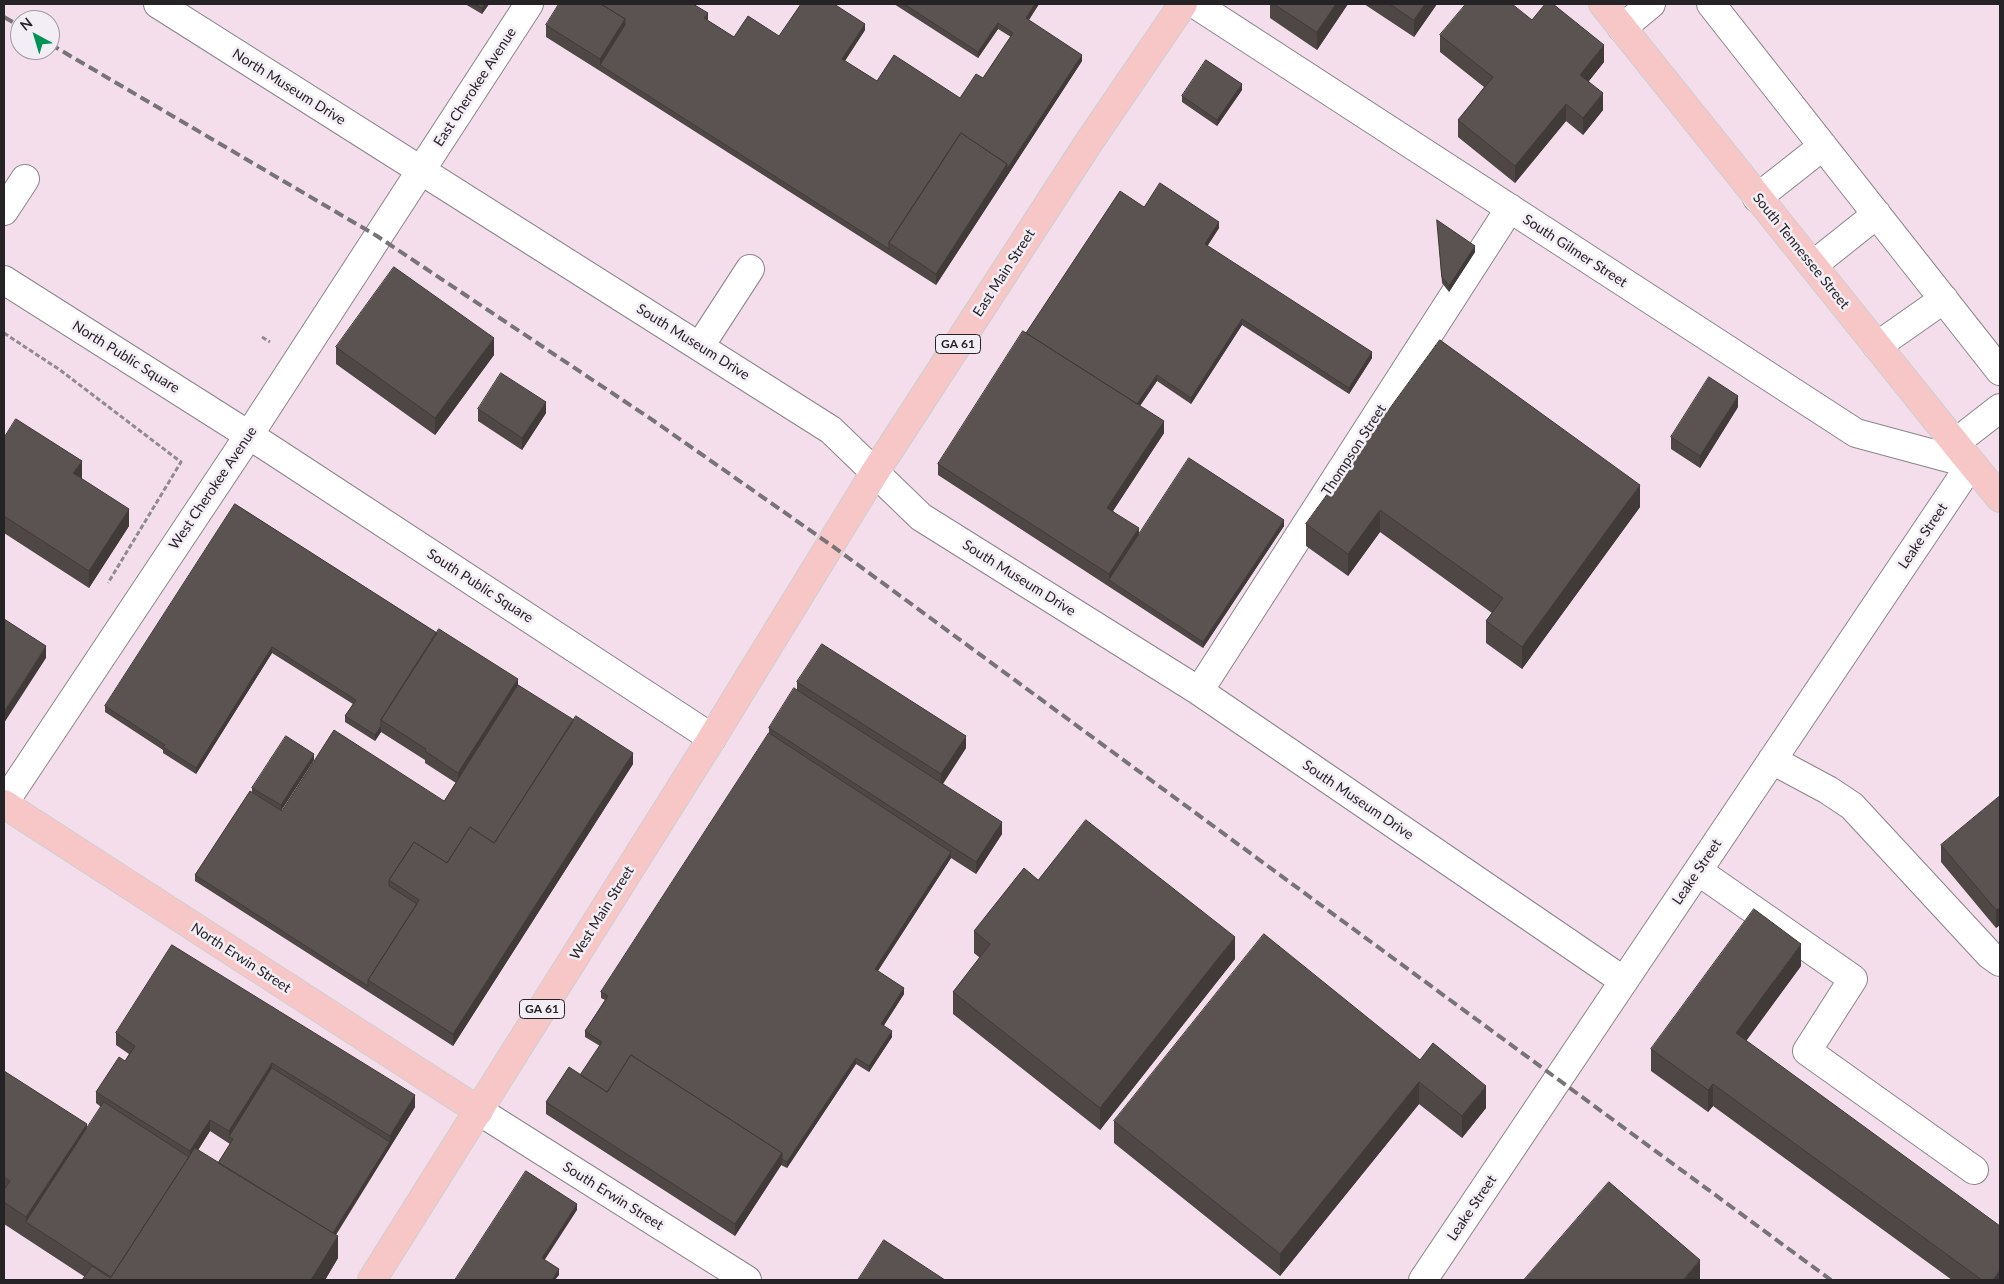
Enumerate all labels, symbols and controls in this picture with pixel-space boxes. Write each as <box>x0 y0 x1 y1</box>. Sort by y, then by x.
north arrow <box>10 10 60 60</box>
text: N <box>16 14 35 34</box>
street label: East Cherokee Avenue <box>430 24 520 150</box>
street label: North Museum Drive <box>229 45 349 129</box>
street label: South Tennessee Street <box>1749 190 1853 312</box>
street label: South Gilmer Street <box>1520 211 1630 291</box>
street label: East Main Street <box>969 226 1039 320</box>
street label: South Museum Drive <box>633 300 753 384</box>
street label: North Public Square <box>69 317 183 397</box>
road number: GA 61 <box>936 334 980 354</box>
street label: Thompson Street <box>1318 401 1390 499</box>
street label: West Cherokee Avenue <box>166 423 260 553</box>
street label: Leake Street <box>1895 500 1951 572</box>
street label: South Museum Drive <box>959 536 1079 620</box>
street label: South Public Square <box>424 545 536 627</box>
street label: South Museum Drive <box>1299 757 1417 843</box>
street label: Leake Street <box>1669 836 1725 908</box>
street label: West Main Street <box>566 863 638 963</box>
street label: North Erwin Street <box>188 919 294 997</box>
road number: GA 61 <box>520 1000 564 1019</box>
street label: South Erwin Street <box>560 1158 666 1234</box>
street label: Leake Street <box>1444 1172 1500 1244</box>

